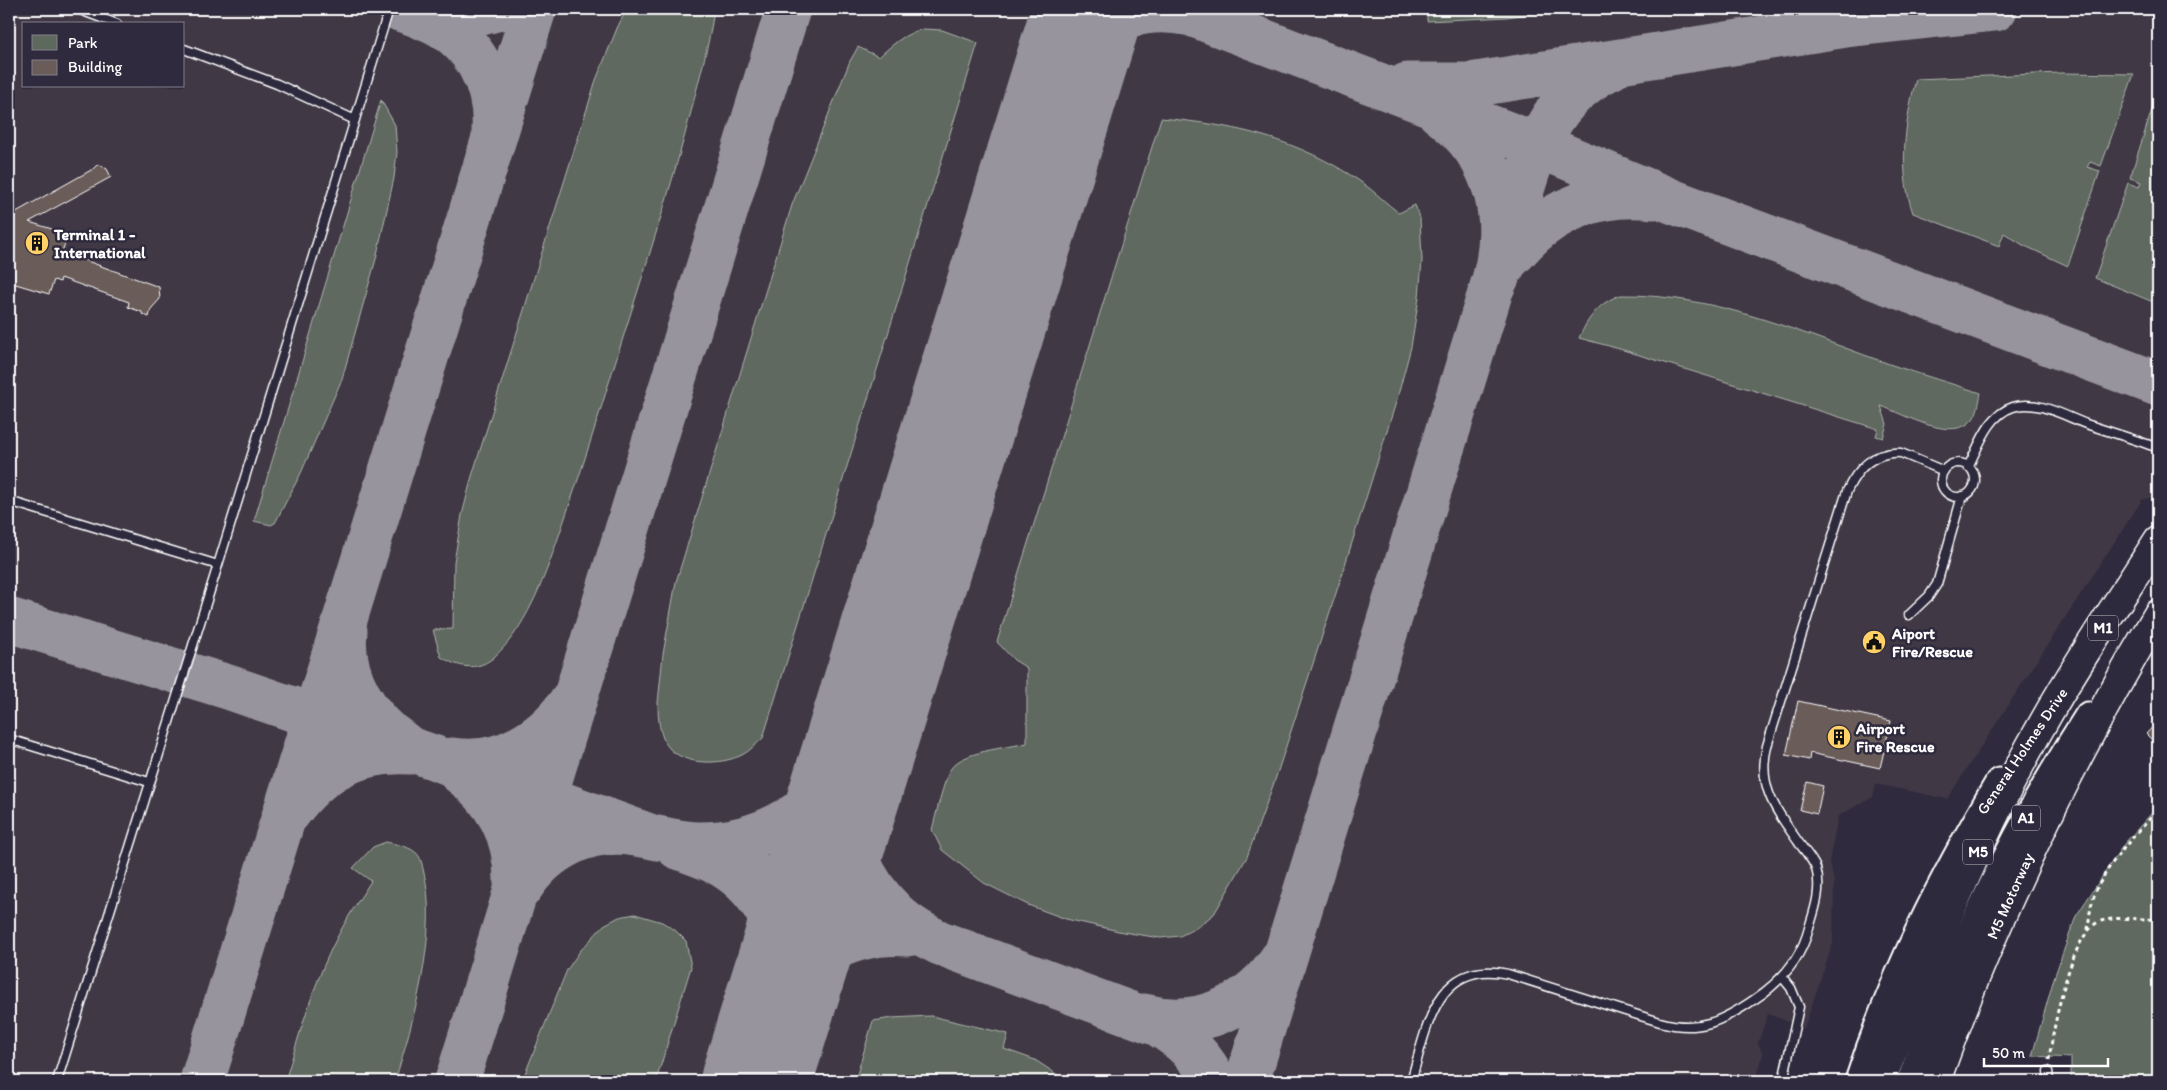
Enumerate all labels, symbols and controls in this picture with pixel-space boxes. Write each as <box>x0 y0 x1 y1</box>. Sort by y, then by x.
legend <box>22 22 185 88</box>
text: Park <box>68 34 98 52</box>
text: Building <box>68 58 122 76</box>
place label: Terminal 1 - International <box>53 225 146 262</box>
building icon: Terminal 1 - International <box>24 230 50 256</box>
road number: M1 <box>2088 616 2118 640</box>
place label: Aiport Fire/Rescue <box>1891 624 1973 661</box>
public building icon: Aiport Fire/Rescue <box>1861 629 1887 655</box>
street label: General Holmes Drive <box>1972 684 2072 818</box>
place label: Airport Fire Rescue <box>1855 719 1935 756</box>
building icon: Airport Fire Rescue <box>1826 724 1852 750</box>
road number: A1 <box>2012 806 2040 830</box>
road number: M5 <box>1963 840 1993 864</box>
street label: M5 Motorway <box>1983 849 2038 942</box>
scale bar <box>1984 1035 2108 1067</box>
text: 50 m <box>1992 1044 2025 1062</box>

